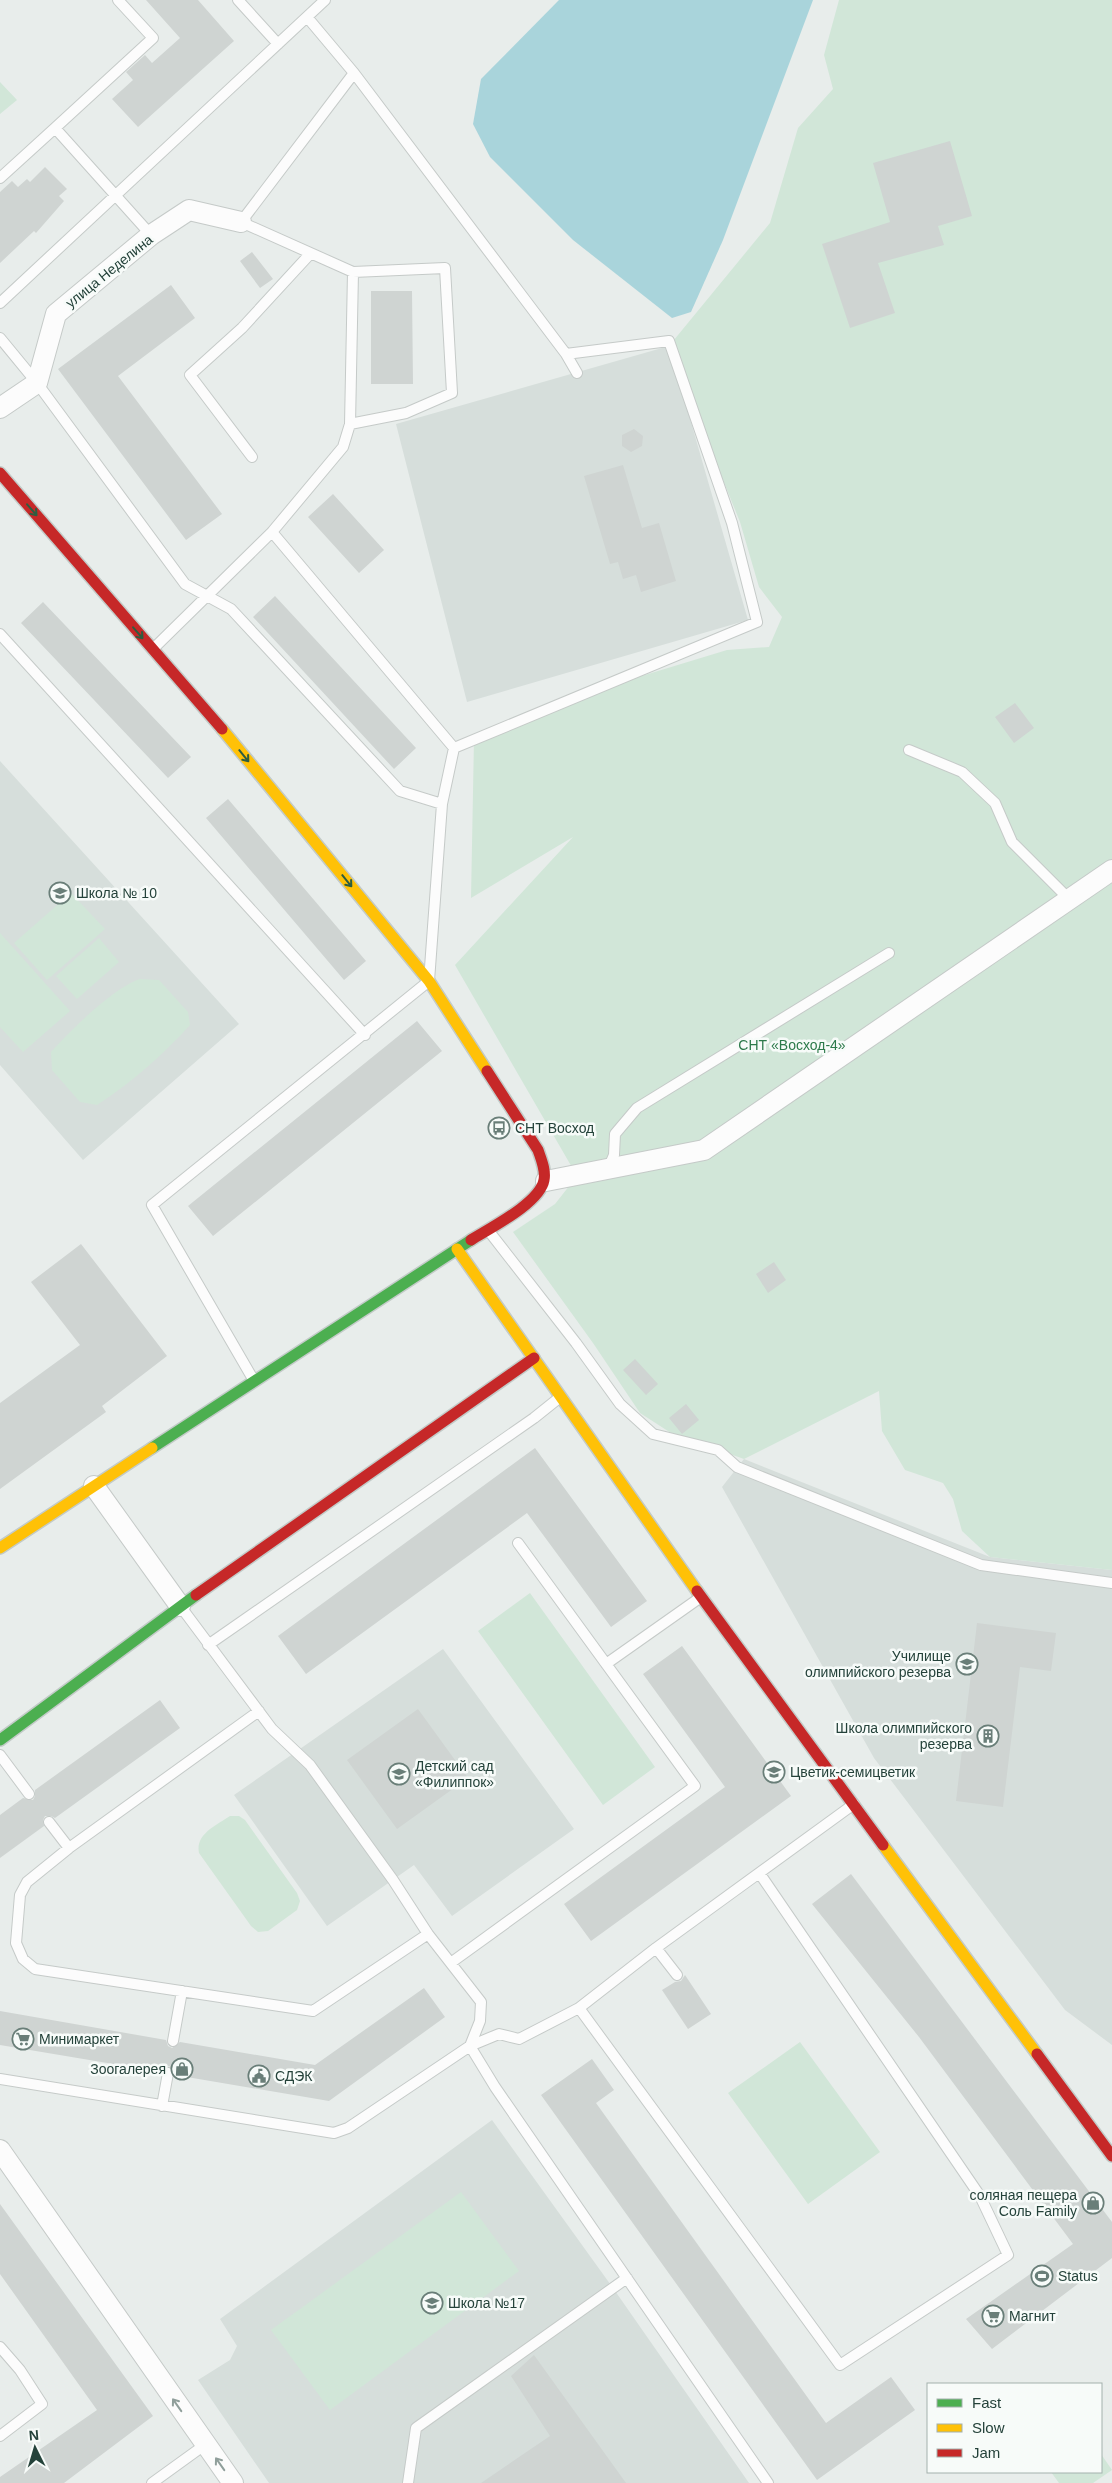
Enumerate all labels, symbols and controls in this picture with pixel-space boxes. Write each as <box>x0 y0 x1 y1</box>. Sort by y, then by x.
street label: улица Неделина <box>62 231 156 311</box>
one-way arrow <box>26 503 37 516</box>
one-way arrow <box>132 626 143 639</box>
one-way arrow <box>239 749 250 762</box>
one-way arrow <box>342 875 353 888</box>
school or university icon: Школа № 10 <box>48 881 72 905</box>
place label: Школа № 10 <box>76 885 157 901</box>
park label: СНТ «Восход-4» <box>738 1037 846 1053</box>
bus stop icon: СНТ Восход <box>487 1116 511 1140</box>
place label: СНТ Восход <box>515 1120 594 1136</box>
place label: Училище олимпийского резерва <box>805 1648 951 1680</box>
school or university icon: Училище олимпийского резерва <box>955 1652 979 1676</box>
place label: Школа олимпийского резерва <box>836 1720 972 1752</box>
building icon: Школа олимпийского резерва <box>976 1724 1000 1748</box>
place label: Детский сад «Филиппок» <box>415 1758 494 1790</box>
school or university icon: Цветик-семицветик <box>762 1760 786 1784</box>
school or university icon: Детский сад «Филиппок» <box>387 1762 411 1786</box>
place label: Цветик-семицветик <box>790 1764 916 1780</box>
supermarket icon: Минимаркет <box>11 2027 35 2051</box>
place label: Минимаркет <box>39 2031 120 2047</box>
shop icon: Зоогалерея <box>170 2057 194 2081</box>
place label: Зоогалерея <box>90 2061 166 2077</box>
public building icon: СДЭК <box>247 2064 271 2088</box>
place label: СДЭК <box>275 2068 313 2084</box>
place label: соляная пещера Соль Family <box>970 2187 1077 2219</box>
shop icon: соляная пещера Соль Family <box>1081 2191 1105 2215</box>
sports icon: Status <box>1030 2264 1054 2288</box>
place label: Status <box>1058 2268 1098 2284</box>
school or university icon: Школа №17 <box>420 2291 444 2315</box>
place label: Школа №17 <box>448 2295 525 2311</box>
supermarket icon: Магнит <box>981 2304 1005 2328</box>
place label: Магнит <box>1009 2308 1056 2324</box>
legend <box>927 2383 1102 2473</box>
text: Fast <box>972 2394 1002 2411</box>
one-way arrow <box>172 2398 182 2412</box>
text: Slow <box>972 2419 1005 2436</box>
north arrow <box>10 2423 60 2473</box>
text: N <box>28 2427 40 2443</box>
text: Jam <box>972 2444 1000 2461</box>
one-way arrow <box>214 2457 225 2471</box>

